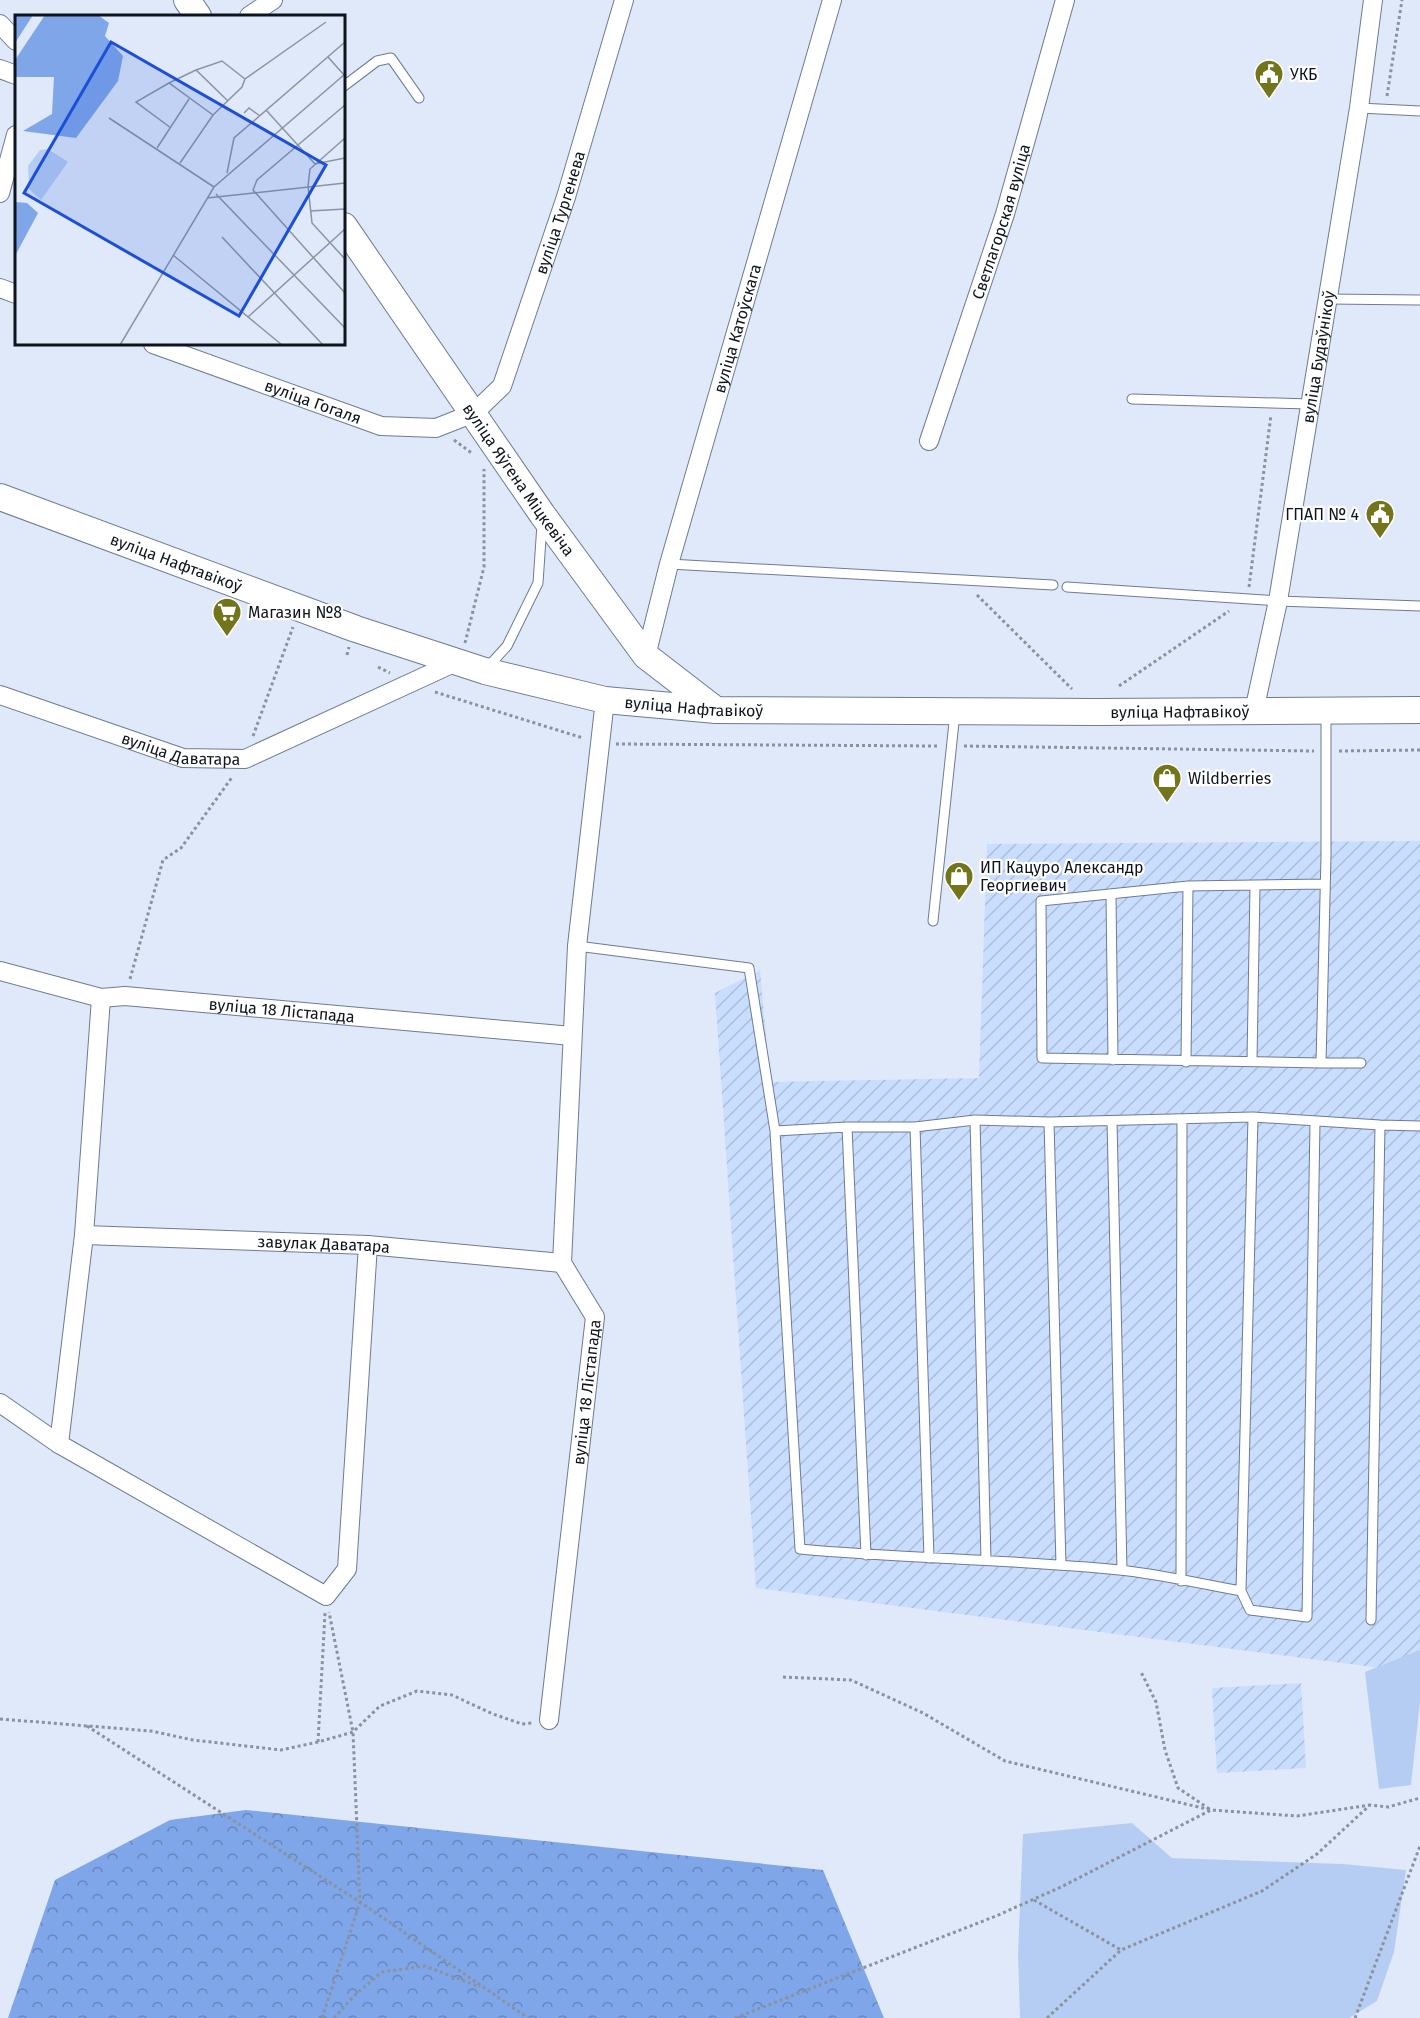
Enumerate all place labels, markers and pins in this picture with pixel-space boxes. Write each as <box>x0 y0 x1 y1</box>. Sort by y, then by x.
public building icon: УКБ <box>1253 58 1285 100</box>
place label: УКБ <box>1290 65 1317 84</box>
public building icon: ГПАП № 4 <box>1364 498 1396 540</box>
place label: ГПАП № 4 <box>1285 505 1359 524</box>
supermarket icon: Магазин №8 <box>211 596 243 638</box>
place label: Магазин №8 <box>248 603 342 622</box>
shop icon: Wildberries <box>1151 762 1183 804</box>
place label: Wildberries <box>1188 769 1271 788</box>
place label: ИП Кацуро Александр Георгиевич <box>980 858 1144 895</box>
shop icon: ИП Кацуро Александр Георгиевич <box>943 860 975 902</box>

